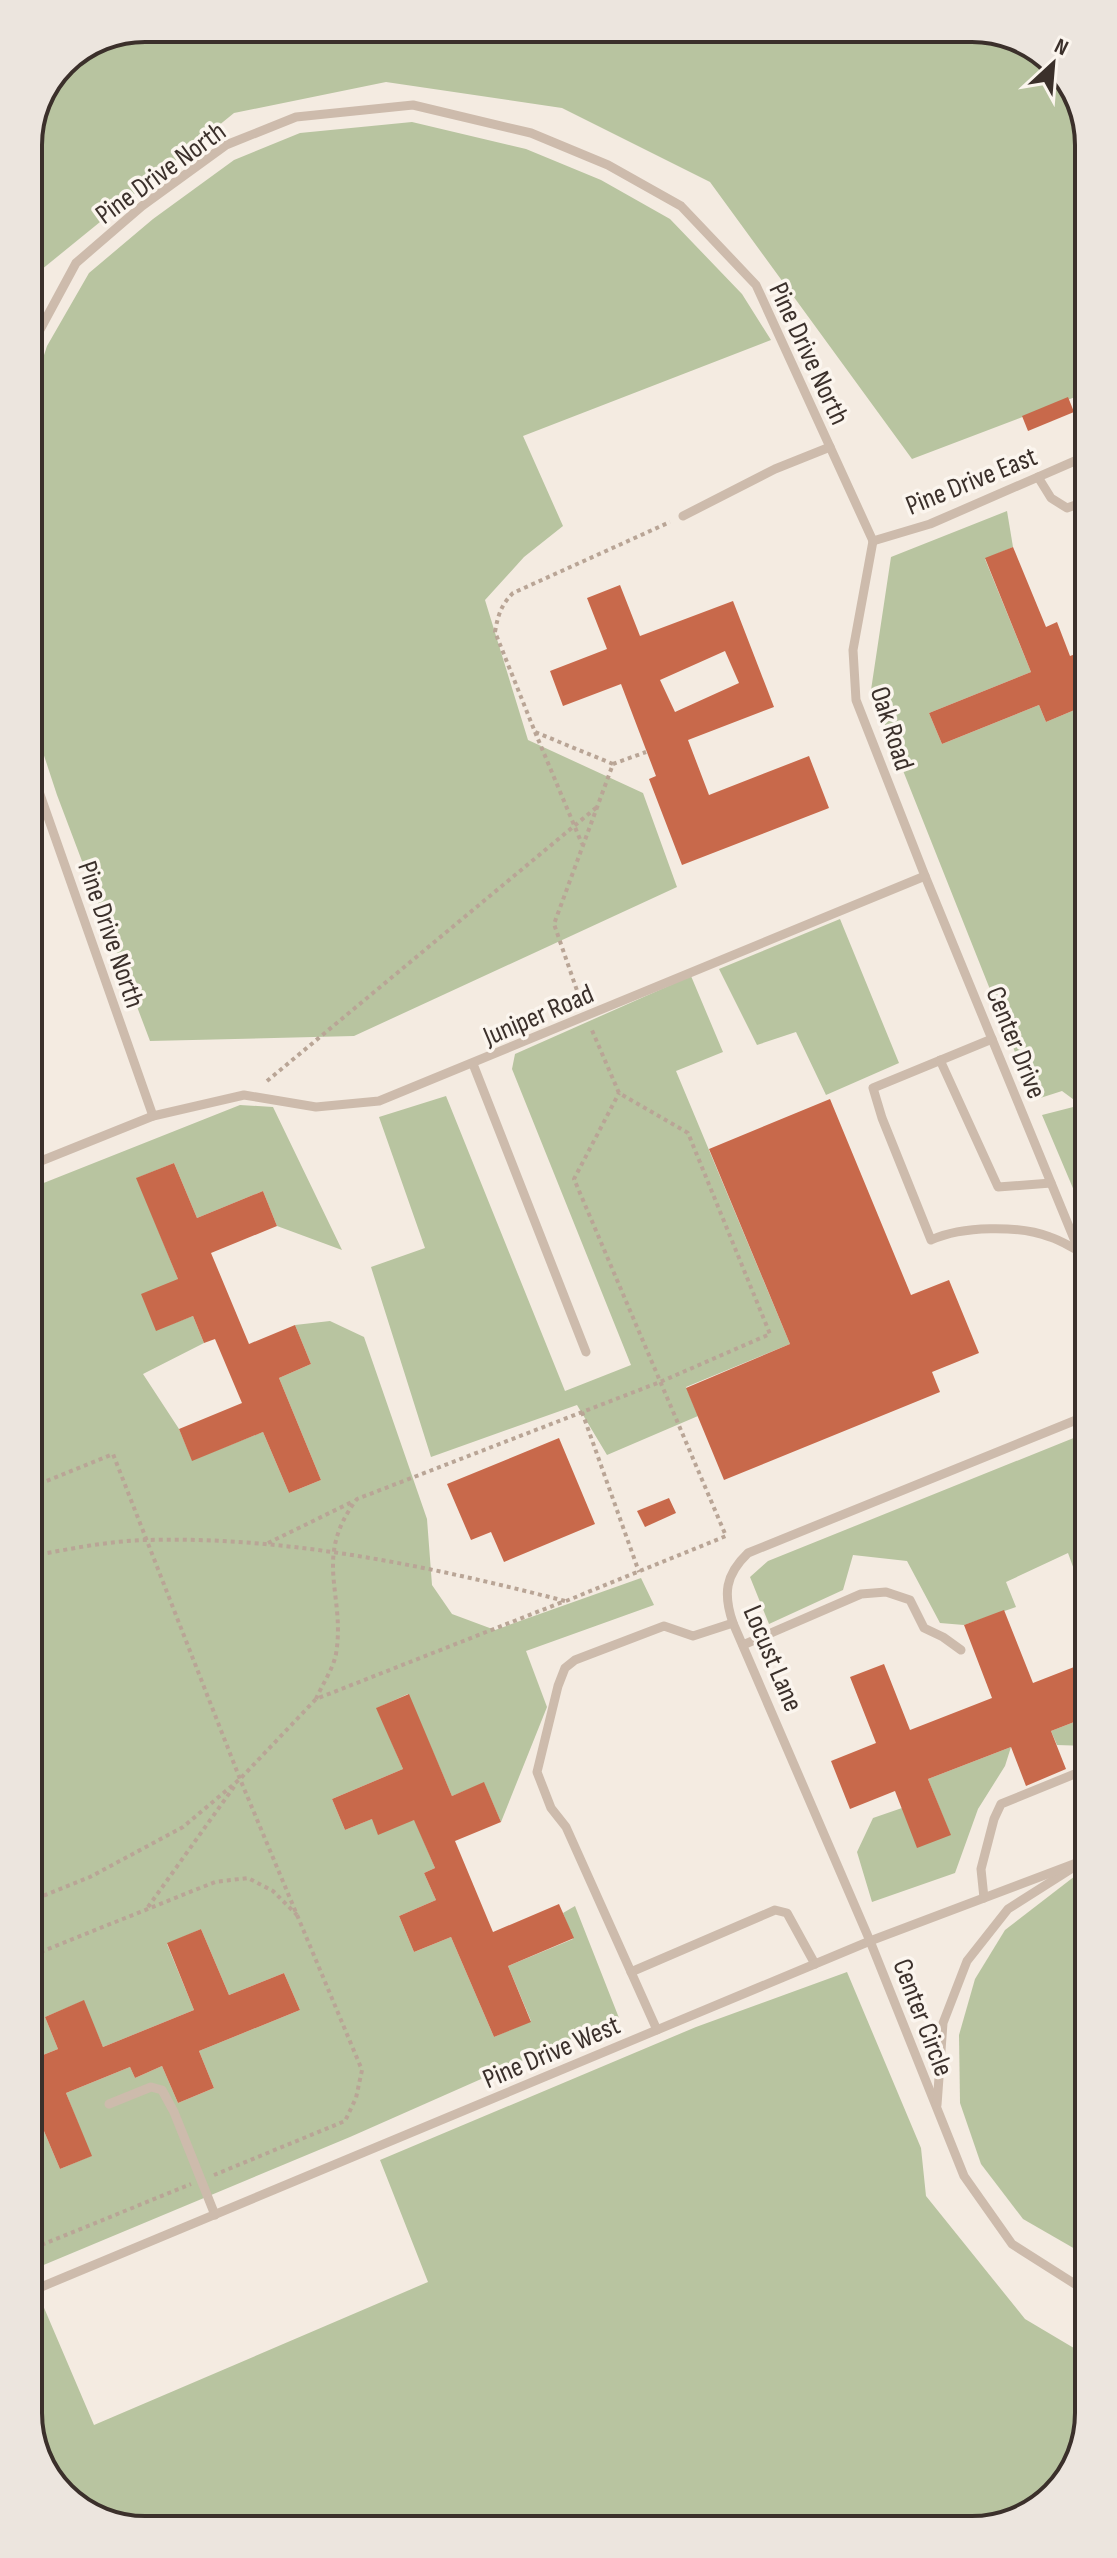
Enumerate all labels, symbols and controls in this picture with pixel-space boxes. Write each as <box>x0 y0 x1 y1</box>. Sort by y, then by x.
north arrow <box>1013 24 1093 104</box>
text: N <box>1050 33 1072 62</box>
street label: Pine Drive North <box>89 115 232 231</box>
street label: Pine Drive North <box>761 277 856 430</box>
street label: Pine Drive East <box>901 440 1042 523</box>
street label: Oak Road <box>863 682 921 775</box>
street label: Pine Drive North <box>70 857 151 1012</box>
street label: Juniper Road <box>478 977 599 1054</box>
street label: Center Drive <box>978 982 1053 1103</box>
street label: Locust Lane <box>736 1601 810 1717</box>
street label: Center Circle <box>885 1954 960 2081</box>
street label: Pine Drive West <box>478 2009 625 2096</box>

